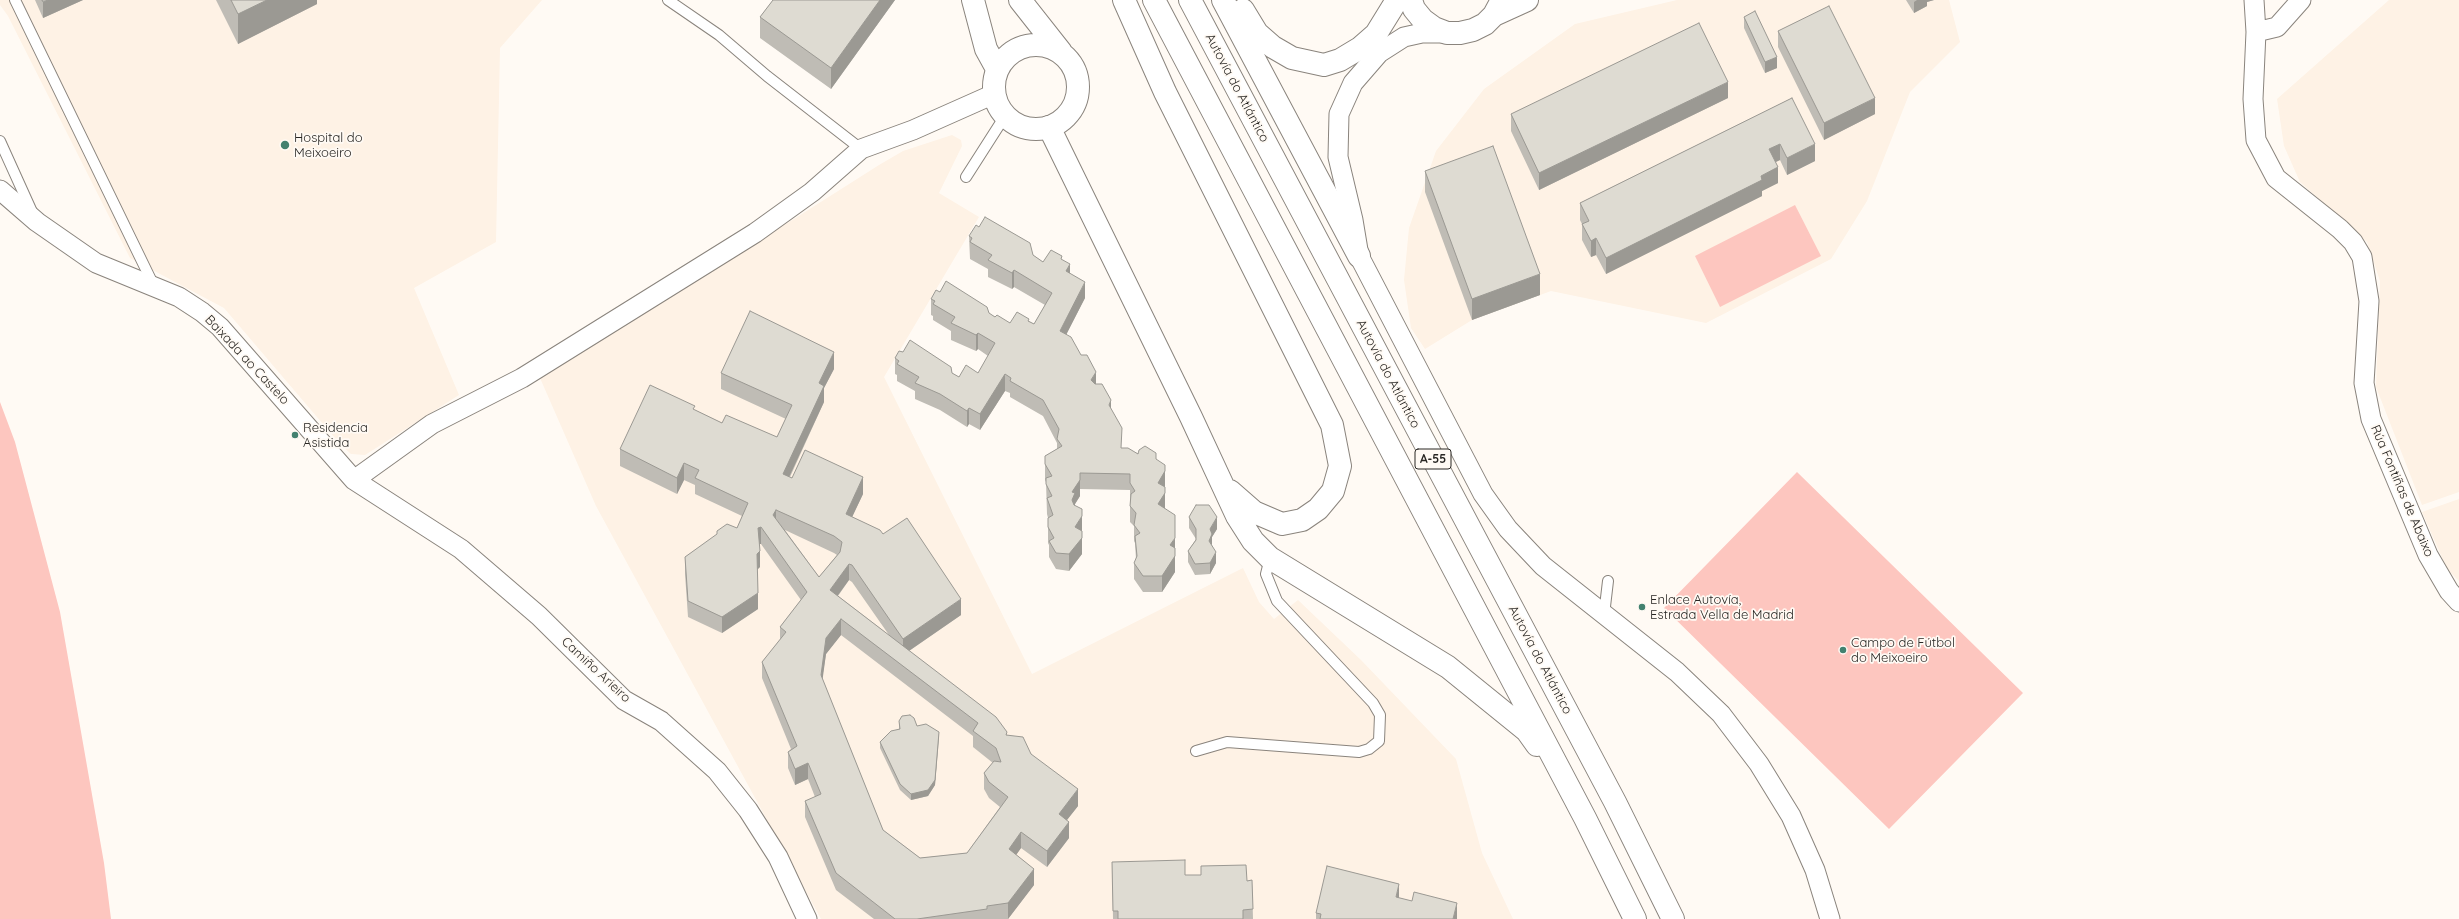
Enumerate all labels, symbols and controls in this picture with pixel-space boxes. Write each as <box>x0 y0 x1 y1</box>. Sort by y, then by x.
street label: Autovía do Atlántico <box>1202 31 1272 145</box>
place label: Hospital do Meixoeiro <box>294 130 363 161</box>
marker: Hospital do Meixoeiro <box>279 139 291 151</box>
street label: Baixada ao Castelo <box>201 312 293 408</box>
street label: Autovía do Atlántico <box>1353 317 1423 431</box>
place label: Residencia Asistida <box>303 420 368 451</box>
street label: Rúa Fontiñas de Abaixo <box>2367 423 2437 559</box>
marker: Residencia Asistida <box>290 430 300 440</box>
road number: A-55 <box>1415 449 1451 469</box>
place label: Enlace Autovía, Estrada Vella de Madrid <box>1650 592 1794 623</box>
marker: Enlace Autovía, Estrada Vella de Madrid <box>1637 602 1647 612</box>
street label: Autovía do Atlántico <box>1505 603 1575 717</box>
street label: Camiño Arieiro <box>558 634 634 706</box>
place label: Campo de Fútbol do Meixoeiro <box>1851 635 1955 666</box>
marker: Campo de Fútbol do Meixoeiro <box>1838 645 1848 655</box>

